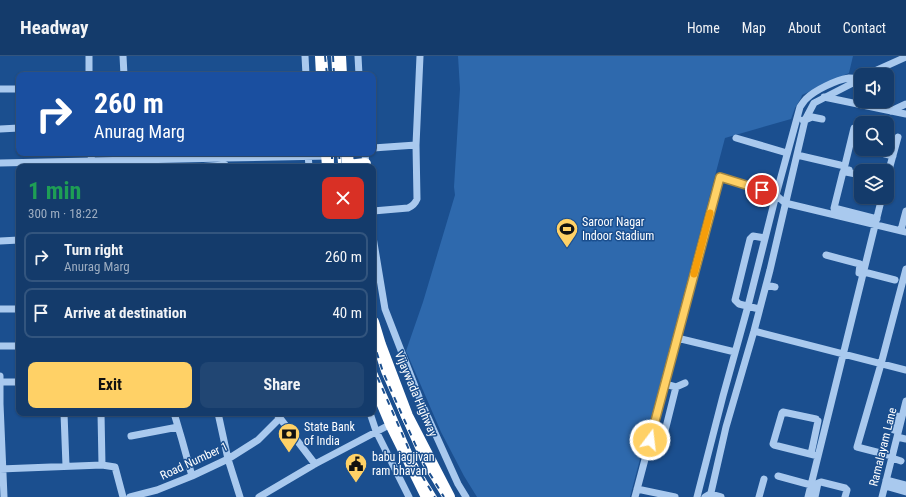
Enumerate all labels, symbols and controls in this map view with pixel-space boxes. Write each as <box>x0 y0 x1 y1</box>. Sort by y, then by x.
text: Headway <box>20 16 88 39</box>
text: Home <box>687 20 720 36</box>
text: Map <box>742 20 766 36</box>
text: About <box>788 20 821 36</box>
text: Contact <box>843 20 886 36</box>
map controls <box>854 68 894 204</box>
button: sound <box>854 68 894 108</box>
text: 260 m <box>94 87 164 120</box>
icon: right <box>28 88 80 140</box>
button: search <box>854 116 894 156</box>
text: Anurag Marg <box>94 121 185 142</box>
button: layers <box>854 164 894 204</box>
pin <box>745 173 779 207</box>
text: 1 min <box>28 177 81 205</box>
button: close <box>322 177 364 219</box>
icon: arrive <box>751 179 773 201</box>
text: 300 m · 18:22 <box>28 206 98 221</box>
place label: Saroor Nagar Indoor Stadium <box>582 215 654 243</box>
sports icon: Saroor Nagar Indoor Stadium <box>554 216 580 249</box>
text: Turn right <box>64 241 123 259</box>
icon: right <box>30 246 52 268</box>
text: 260 m <box>325 248 362 266</box>
text: Anurag Marg <box>64 259 130 274</box>
icon: arrive <box>30 302 52 324</box>
text: Arrive at destination <box>64 304 187 322</box>
text: 40 m <box>332 304 362 322</box>
street label: Vijaywada Highway <box>392 349 440 439</box>
button: Exit <box>28 362 192 408</box>
button: Share <box>200 362 364 408</box>
street label: Ramalayam Lane <box>866 406 900 488</box>
position arrow <box>629 419 671 461</box>
place label: State Bank of India <box>304 420 356 448</box>
bank icon: State Bank of India <box>276 421 302 454</box>
street label: Road Number 1 <box>158 439 230 483</box>
place label: babu jagjivan ram bhavan <box>372 450 435 478</box>
public building icon: babu jagjivan ram bhavan <box>343 451 369 484</box>

